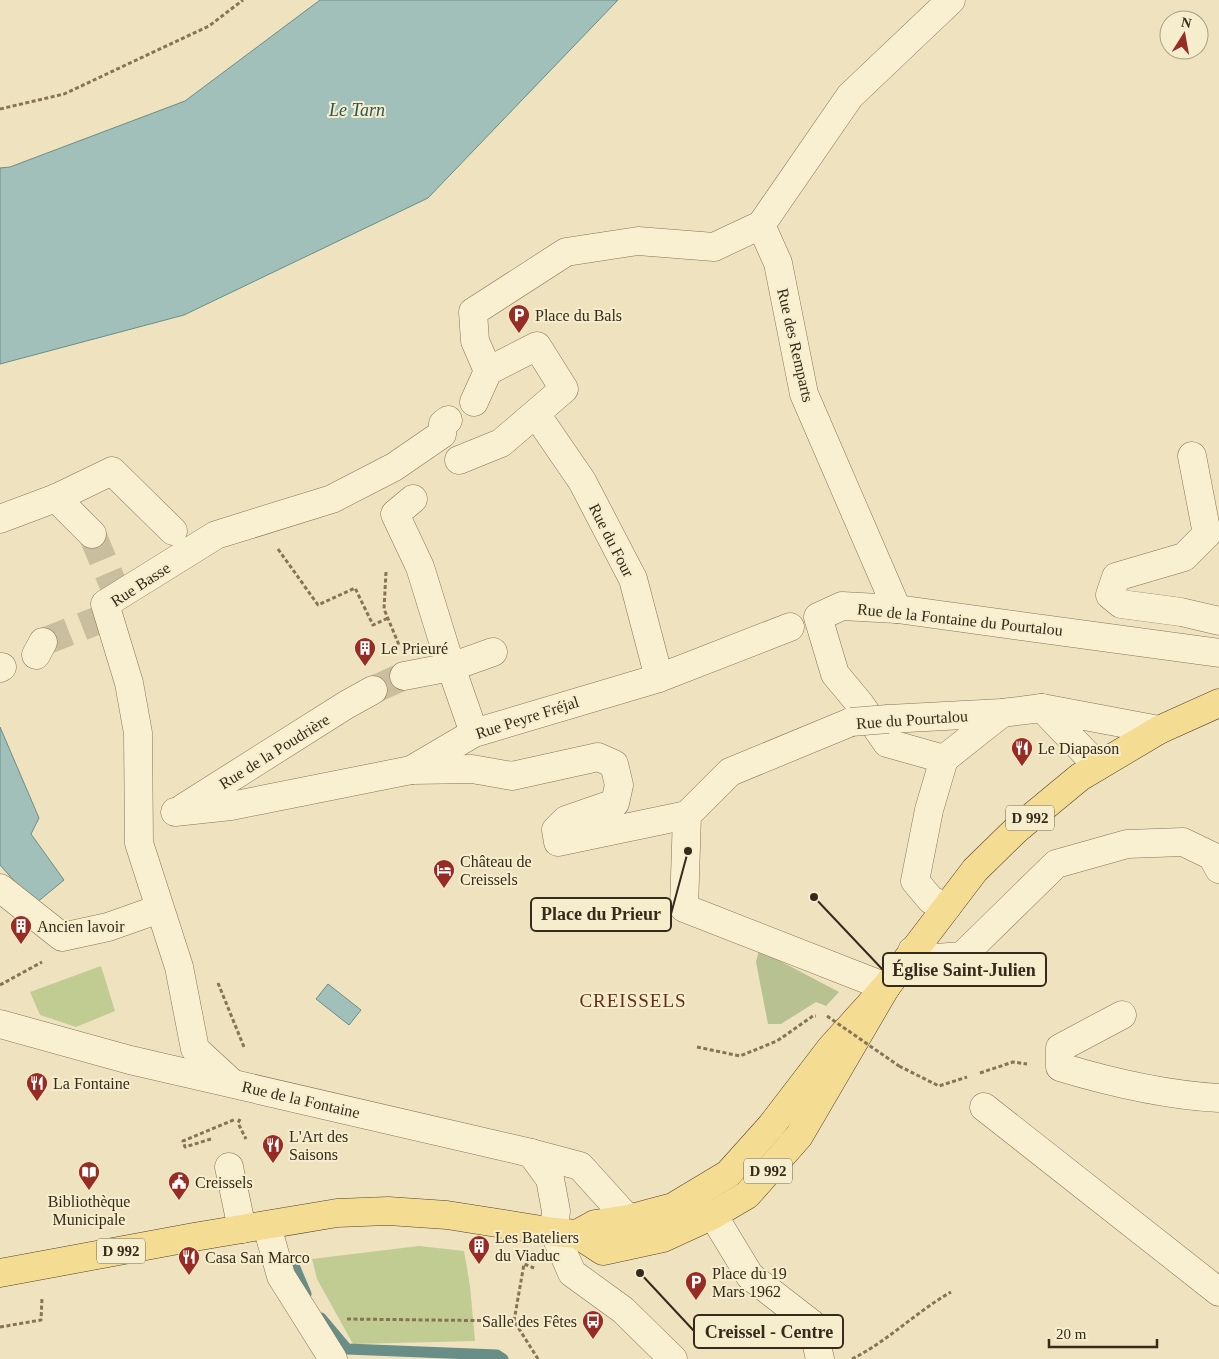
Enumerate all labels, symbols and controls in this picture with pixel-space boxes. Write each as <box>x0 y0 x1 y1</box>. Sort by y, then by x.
north arrow <box>1159 10 1209 60</box>
text: N <box>1180 14 1193 31</box>
water label: Le Tarn <box>328 100 385 120</box>
street label: Rue des Remparts <box>773 286 817 404</box>
parking icon: Place du Bals <box>507 303 531 334</box>
place label: Place du Bals <box>535 307 622 324</box>
street label: Rue du Four <box>586 501 638 580</box>
street label: Rue Basse <box>108 559 173 610</box>
street label: Rue de la Fontaine du Pourtalou <box>856 600 1064 639</box>
building icon: Le Prieuré <box>353 636 377 667</box>
place label: Le Prieuré <box>381 640 448 657</box>
street label: Rue Peyre Fréjal <box>473 693 582 743</box>
street label: Rue du Pourtalou <box>856 707 968 732</box>
street label: Rue de la Poudrière <box>216 711 332 792</box>
restaurant icon: Le Diapason <box>1010 736 1034 767</box>
place label: Le Diapason <box>1038 740 1119 758</box>
road number: D 992 <box>1006 806 1054 830</box>
place label: Château de Creissels <box>460 853 532 888</box>
hotel icon: Château de Creissels <box>432 858 456 889</box>
callout: Place du Prieur <box>531 898 671 931</box>
text: Place du Prieur <box>541 904 661 924</box>
building icon: Ancien lavoir <box>9 914 33 945</box>
place label: Ancien lavoir <box>37 918 125 935</box>
callout: Église Saint-Julien <box>883 953 1046 986</box>
text: Église Saint-Julien <box>892 959 1036 980</box>
district label: CREISSELS <box>579 990 687 1011</box>
restaurant icon: La Fontaine <box>25 1071 49 1102</box>
place label: La Fontaine <box>53 1075 130 1092</box>
street label: Rue de la Fontaine <box>240 1078 361 1121</box>
place label: L'Art des Saisons <box>289 1128 348 1163</box>
restaurant icon: L'Art des Saisons <box>261 1133 285 1164</box>
road number: D 992 <box>744 1158 792 1184</box>
library icon: Bibliothèque Municipale <box>77 1160 101 1191</box>
public building icon: Creissels <box>167 1170 191 1201</box>
place label: Creissels <box>195 1174 253 1191</box>
place label: Bibliothèque Municipale <box>48 1193 130 1229</box>
place label: Les Bateliers du Viaduc <box>495 1229 579 1264</box>
building icon: Les Bateliers du Viaduc <box>467 1234 491 1265</box>
road number: D 992 <box>97 1238 145 1264</box>
restaurant icon: Casa San Marco <box>177 1245 201 1276</box>
place label: Casa San Marco <box>205 1249 310 1266</box>
place label: Place du 19 Mars 1962 <box>712 1265 787 1300</box>
parking icon: Place du 19 Mars 1962 <box>684 1270 708 1301</box>
bus stop icon: Salle des Fêtes <box>581 1309 605 1340</box>
place label: Salle des Fêtes <box>482 1313 577 1330</box>
callout: Creissel - Centre <box>694 1315 843 1348</box>
scale bar <box>1049 1316 1156 1348</box>
text: Creissel - Centre <box>705 1322 833 1342</box>
text: 20 m <box>1056 1326 1087 1342</box>

